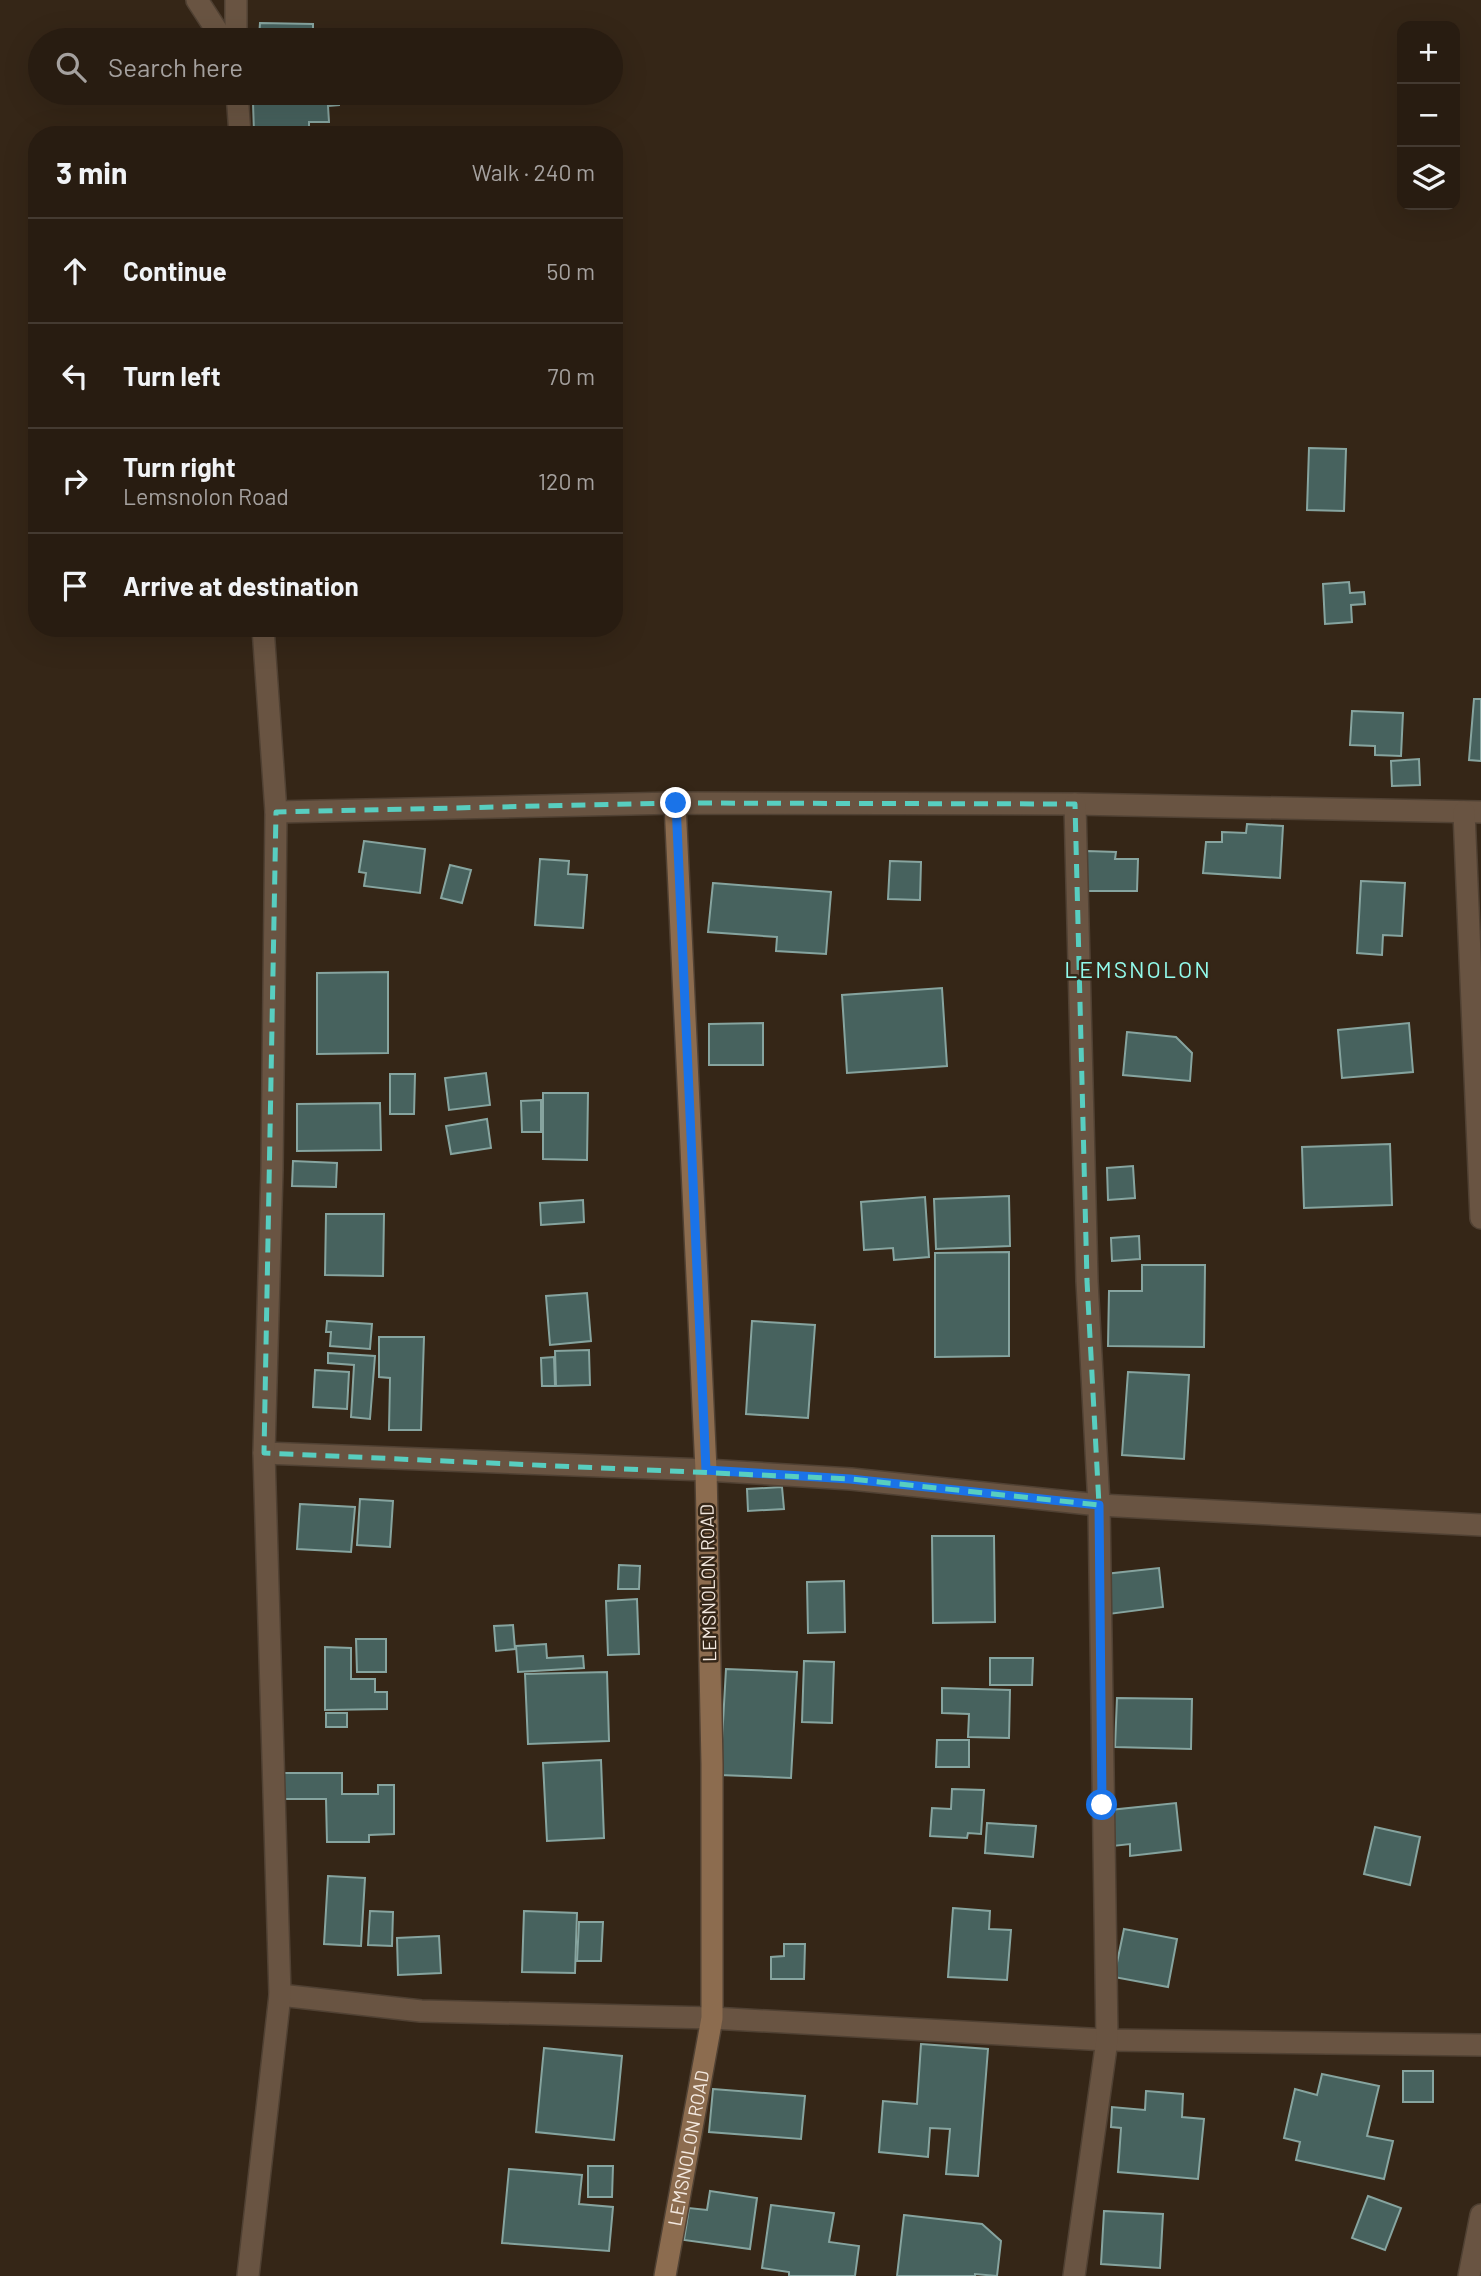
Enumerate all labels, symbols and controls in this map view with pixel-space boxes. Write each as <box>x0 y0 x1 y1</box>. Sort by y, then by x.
map controls <box>1397 21 1460 210</box>
button: + <box>1397 21 1460 84</box>
search box <box>28 28 623 105</box>
icon: search <box>52 48 90 86</box>
text: Search here <box>108 51 243 82</box>
button: − <box>1397 84 1460 147</box>
button: layers <box>1397 147 1460 210</box>
text: 3 min <box>56 154 127 190</box>
text: Walk · 240 m <box>472 158 595 186</box>
icon: ahead <box>56 252 94 290</box>
text: Continue <box>123 255 227 286</box>
text: 50 m <box>547 257 595 285</box>
icon: left <box>56 357 94 395</box>
text: Turn left <box>123 360 221 391</box>
text: 70 m <box>548 362 595 390</box>
text: Turn right <box>123 451 236 482</box>
icon: right <box>56 462 94 500</box>
text: 120 m <box>538 467 595 495</box>
text: Lemsnolon Road <box>123 482 289 510</box>
icon: arrive <box>56 567 94 605</box>
text: Arrive at destination <box>123 570 359 601</box>
route end <box>660 787 691 818</box>
district label: LEMSNOLON <box>1064 955 1212 983</box>
street label: LEMSNOLON ROAD <box>695 1504 720 1662</box>
route start <box>1086 1789 1117 1820</box>
street label: LEMSNOLON ROAD <box>662 2068 713 2228</box>

